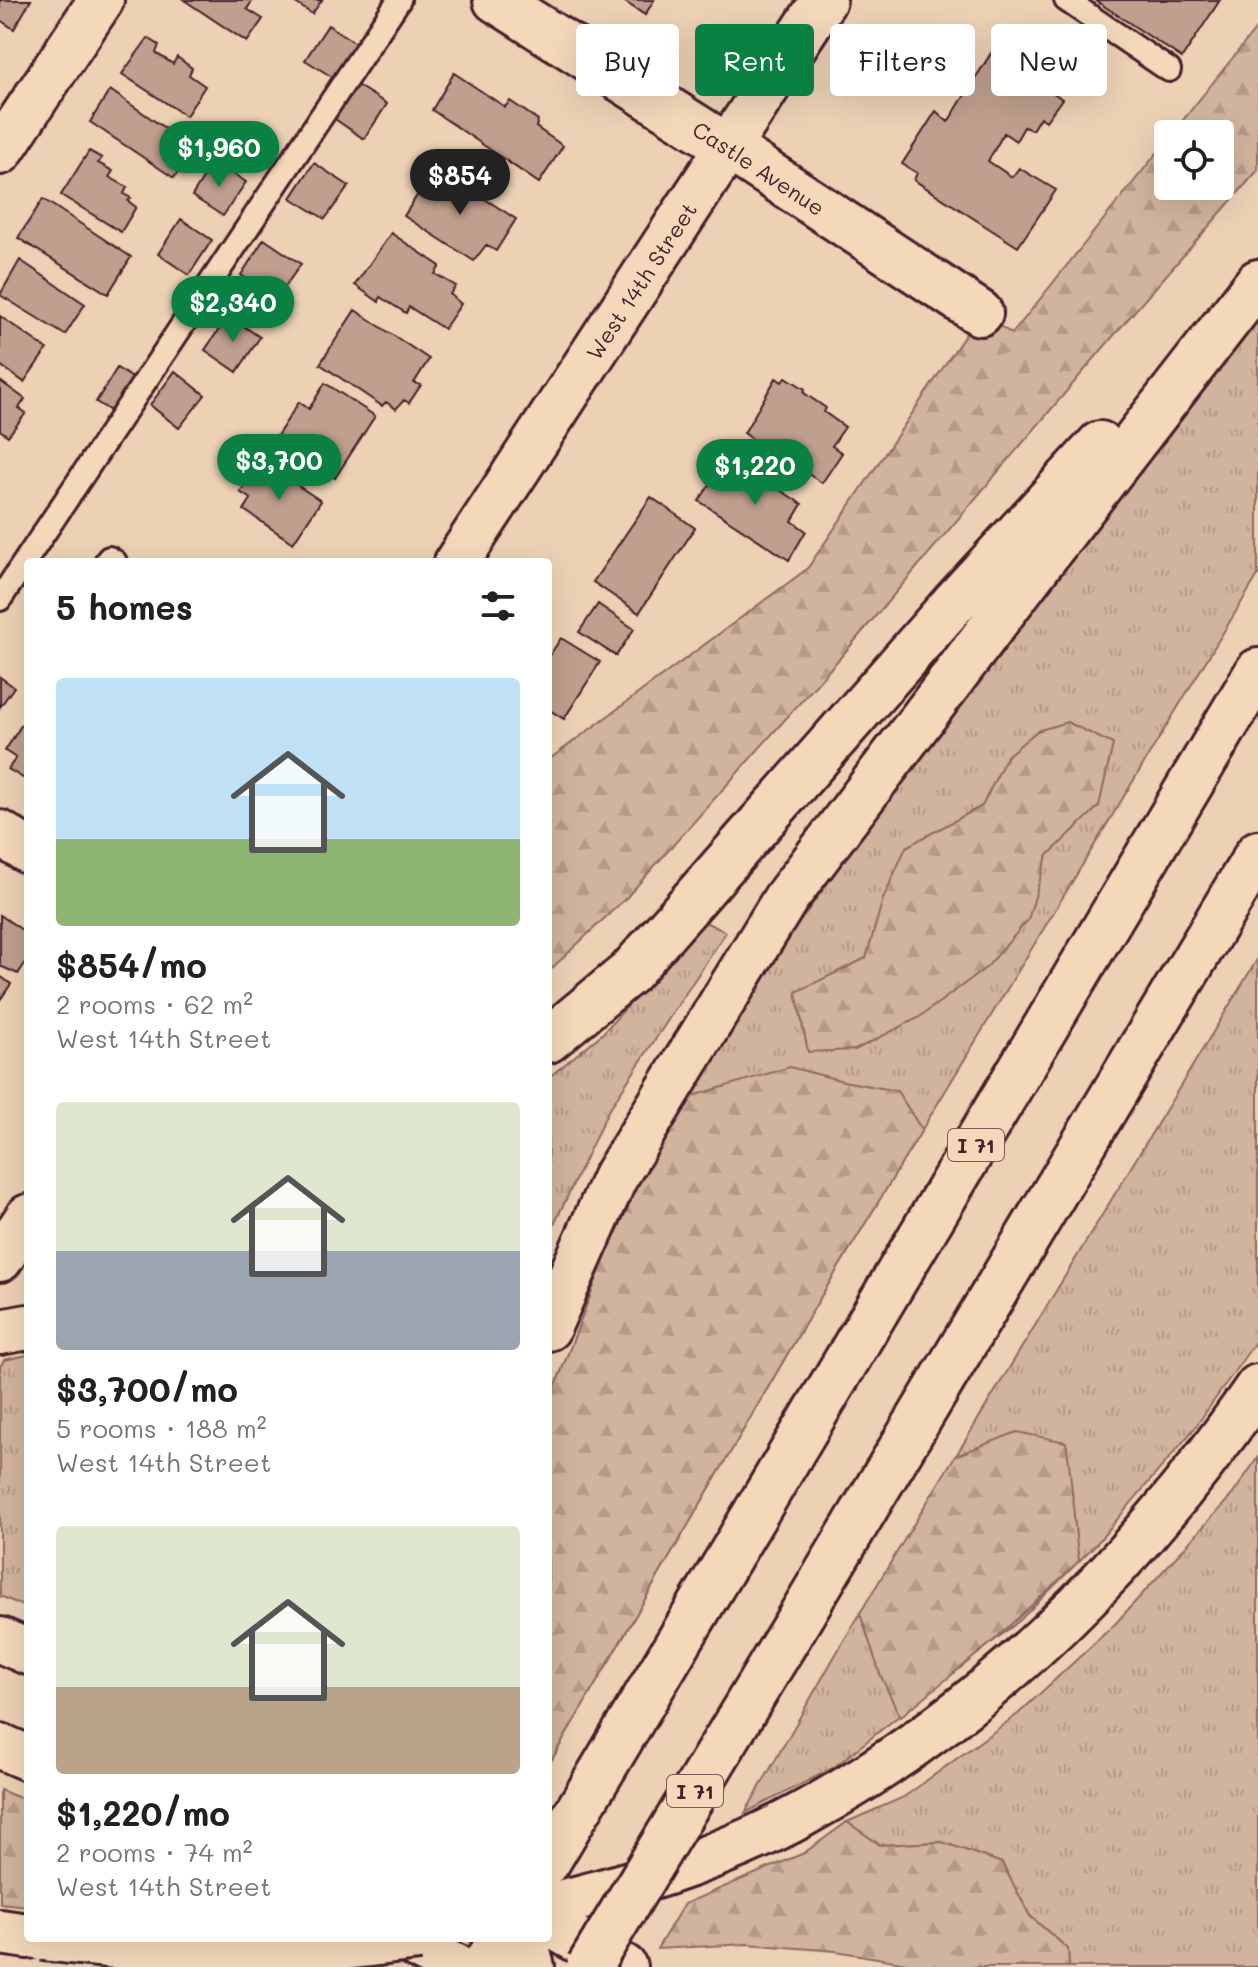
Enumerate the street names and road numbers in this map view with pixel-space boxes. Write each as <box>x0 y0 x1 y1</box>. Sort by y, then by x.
street label: Castle Avenue <box>688 114 831 222</box>
street label: West 14th Street <box>579 196 703 365</box>
road number: I 71 <box>948 1129 1004 1161</box>
road number: I 71 <box>667 1775 723 1807</box>

